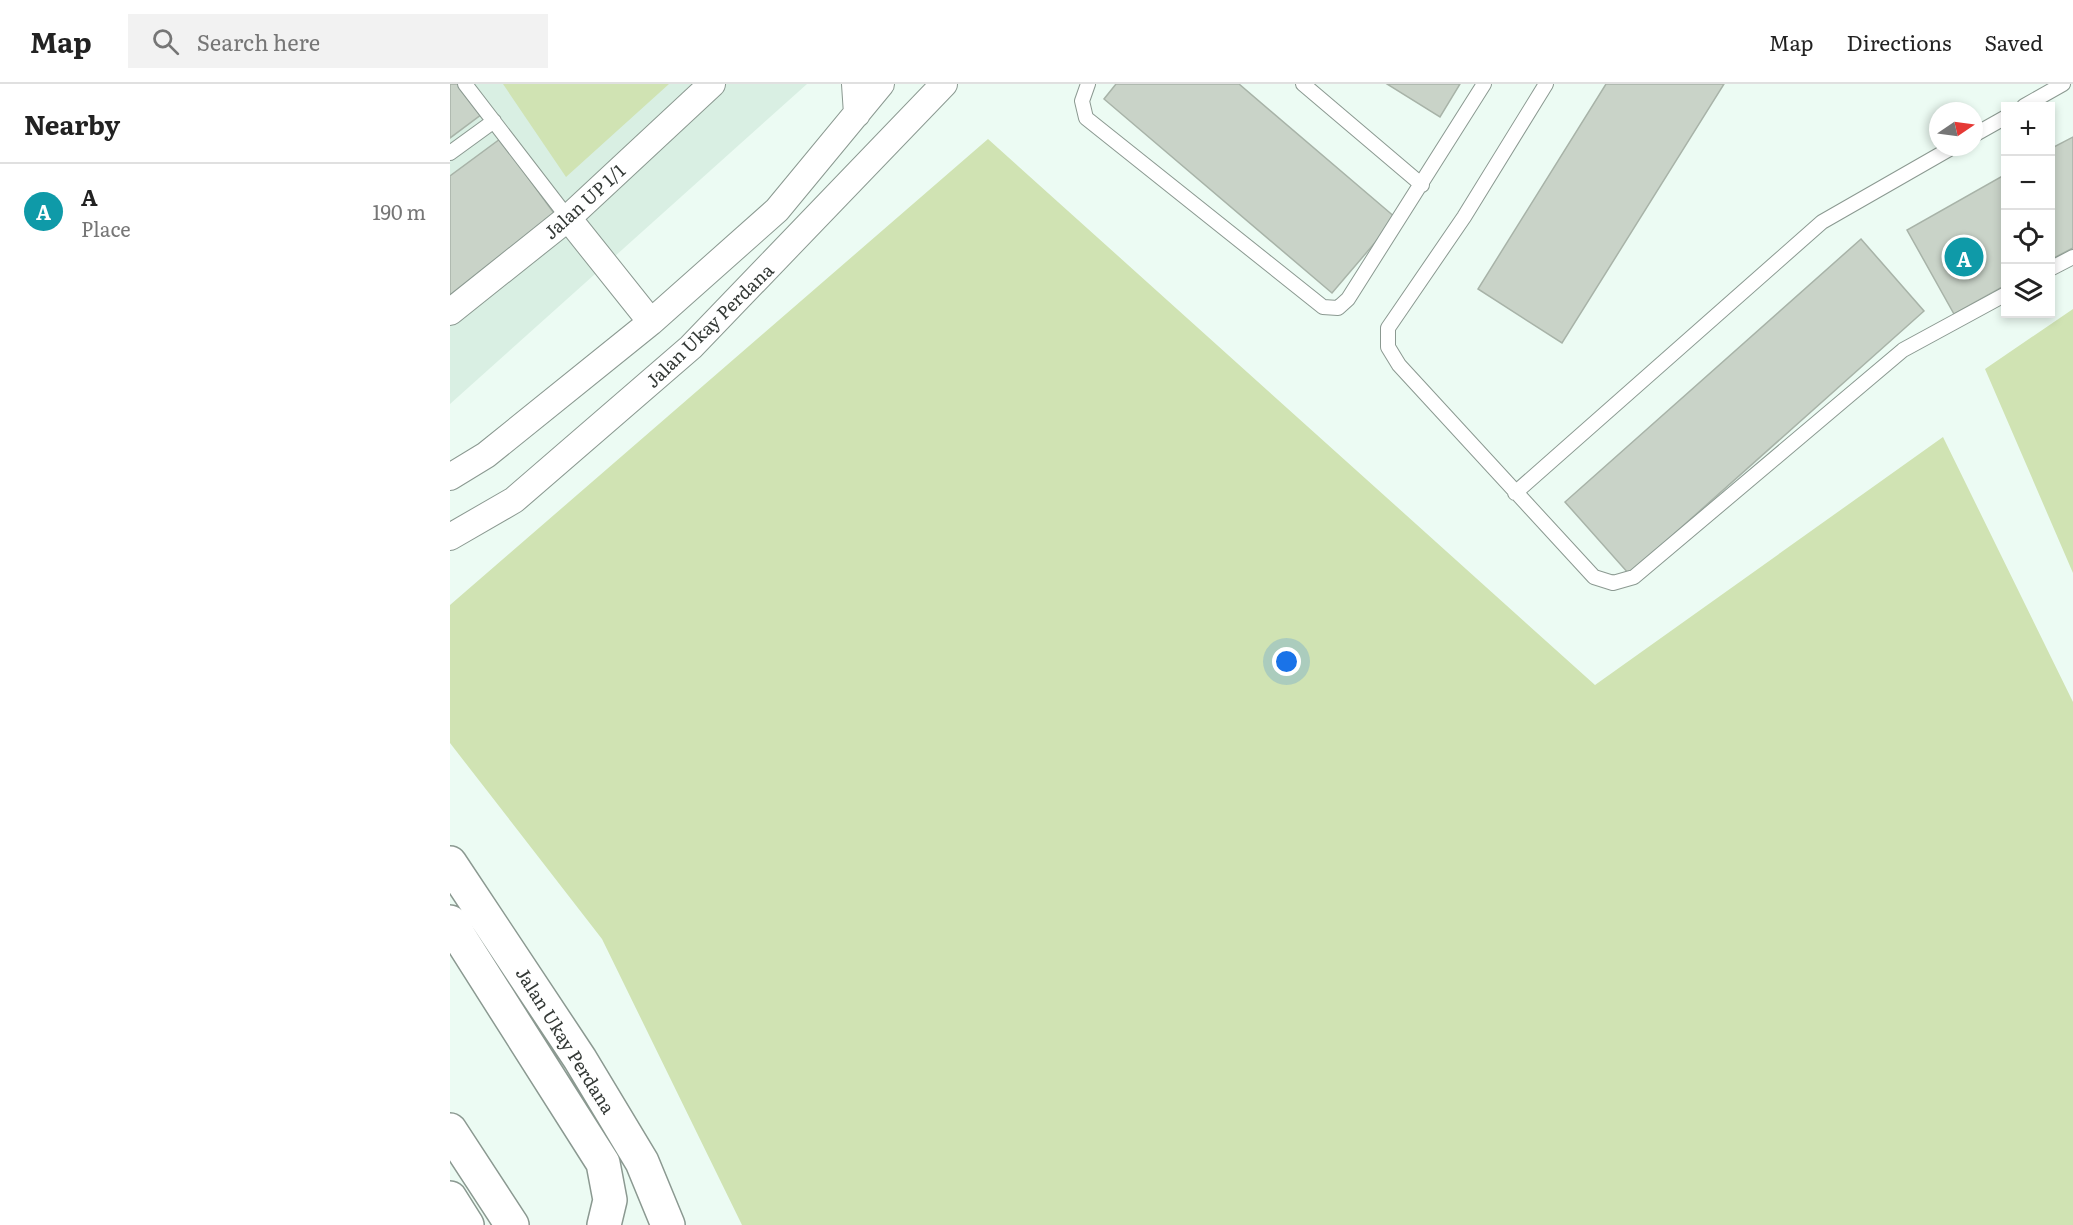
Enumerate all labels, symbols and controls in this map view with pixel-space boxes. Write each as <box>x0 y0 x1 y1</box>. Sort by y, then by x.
search box <box>128 14 548 68</box>
text: Map <box>30 20 92 62</box>
icon: search <box>149 25 182 58</box>
text: Search here <box>197 25 320 58</box>
text: Map <box>1769 26 1814 57</box>
text: Directions <box>1847 26 1952 57</box>
text: Saved <box>1985 26 2043 57</box>
north arrow <box>1929 102 1983 156</box>
map controls <box>2001 102 2055 318</box>
button: + <box>2001 102 2055 156</box>
text: Nearby <box>24 104 120 143</box>
button: − <box>2001 156 2055 210</box>
street label: Jalan UP 1/1 <box>537 157 631 245</box>
text: A <box>81 180 98 213</box>
text: A <box>36 196 51 226</box>
text: 190 m <box>372 196 426 226</box>
button: locate <box>2001 210 2055 264</box>
text: Place <box>81 213 131 243</box>
pin: A <box>1944 234 1984 279</box>
street label: Jalan Ukay Perdana <box>639 256 779 393</box>
button: layers <box>2001 264 2055 318</box>
your location <box>1272 647 1301 676</box>
street label: Jalan Ukay Perdana <box>510 961 622 1119</box>

